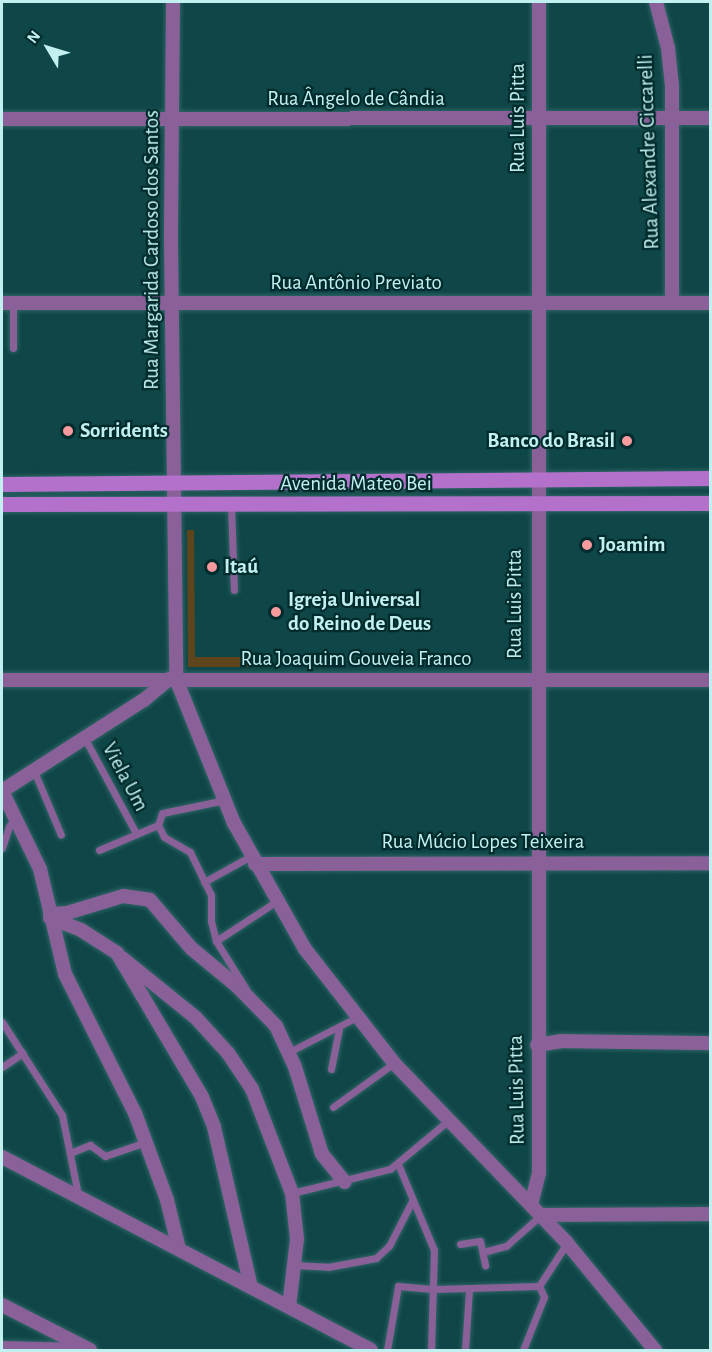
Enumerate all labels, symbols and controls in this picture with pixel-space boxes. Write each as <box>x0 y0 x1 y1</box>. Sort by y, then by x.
north arrow <box>18 18 78 78</box>
text: N <box>24 28 44 46</box>
street label: Rua Alexandre Ciccarelli <box>633 54 665 250</box>
street label: Rua Luis Pitta <box>505 63 531 173</box>
street label: Rua Ângelo de Cândia <box>267 86 445 112</box>
street label: Rua Margarida Cardoso dos Santos <box>139 110 165 390</box>
street label: Rua Antônio Previato <box>270 270 442 296</box>
place label: Sorridents <box>80 418 168 444</box>
marker: Sorridents <box>61 424 75 438</box>
place label: Banco do Brasil <box>487 428 615 454</box>
marker: Banco do Brasil <box>620 434 634 448</box>
street label: Avenida Mateo Bei <box>280 471 432 497</box>
place label: Joamim <box>599 532 665 558</box>
marker: Joamim <box>580 538 594 552</box>
street label: Rua Luis Pitta <box>502 549 528 659</box>
place label: Itaú <box>224 554 258 580</box>
marker: Itaú <box>205 560 219 574</box>
place label: Igreja Universal do Reino de Deus <box>288 587 431 637</box>
marker: Igreja Universal do Reino de Deus <box>269 605 283 619</box>
street label: Rua Joaquim Gouveia Franco <box>240 646 472 672</box>
street label: Viela Um <box>96 738 154 816</box>
street label: Rua Múcio Lopes Teixeira <box>382 829 584 855</box>
street label: Rua Luis Pitta <box>503 1035 531 1145</box>

